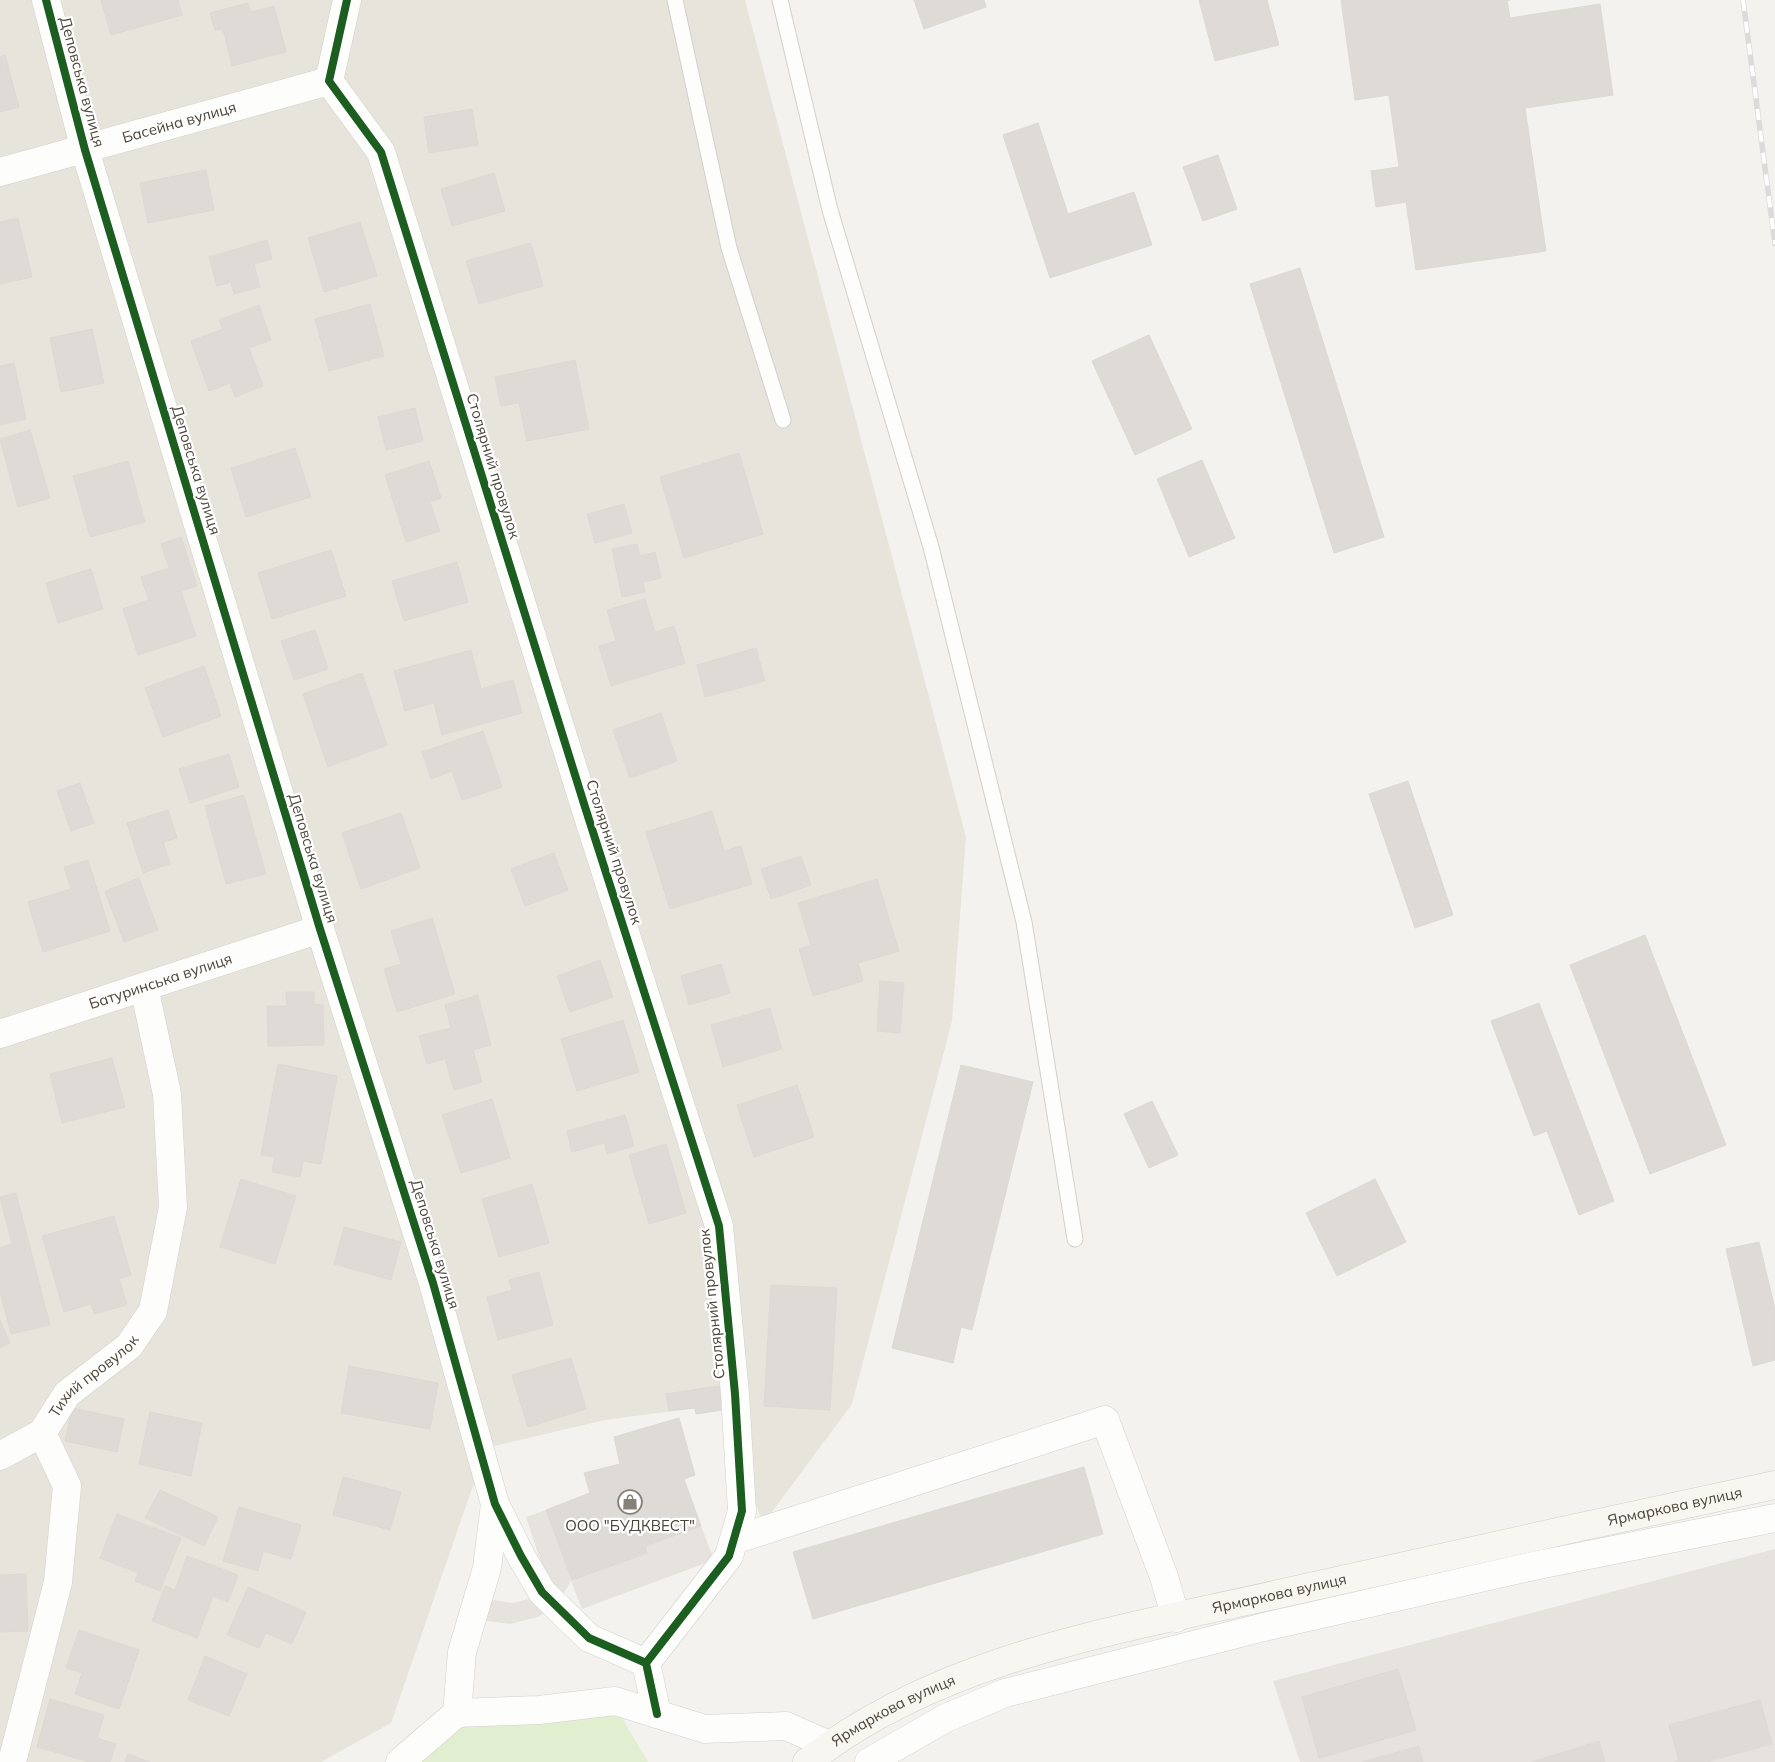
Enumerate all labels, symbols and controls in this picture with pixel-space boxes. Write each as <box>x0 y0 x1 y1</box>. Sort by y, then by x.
street label: Деповська вулиця <box>56 14 109 149</box>
street label: Басейна вулиця <box>120 97 238 147</box>
street label: Столярний провулок <box>462 391 525 542</box>
street label: Деповська вулиця <box>168 403 225 537</box>
street label: Столярний провулок <box>582 777 647 927</box>
street label: Деповська вулиця <box>285 791 342 925</box>
street label: Батуринська вулиця <box>86 948 234 1013</box>
street label: Деповська вулиця <box>407 1177 464 1311</box>
street label: Столярний провулок <box>694 1227 729 1380</box>
street label: Тихий провулок <box>45 1330 143 1421</box>
street label: Ярмаркова вулиця <box>1606 1482 1744 1530</box>
shop icon: ООО "БУДКВЕСТ" <box>617 1489 643 1515</box>
place label: ООО "БУДКВЕСТ" <box>565 1516 695 1535</box>
street label: Ярмаркова вулиця <box>1210 1569 1348 1617</box>
street label: Ярмаркова вулиця <box>827 1670 958 1750</box>

